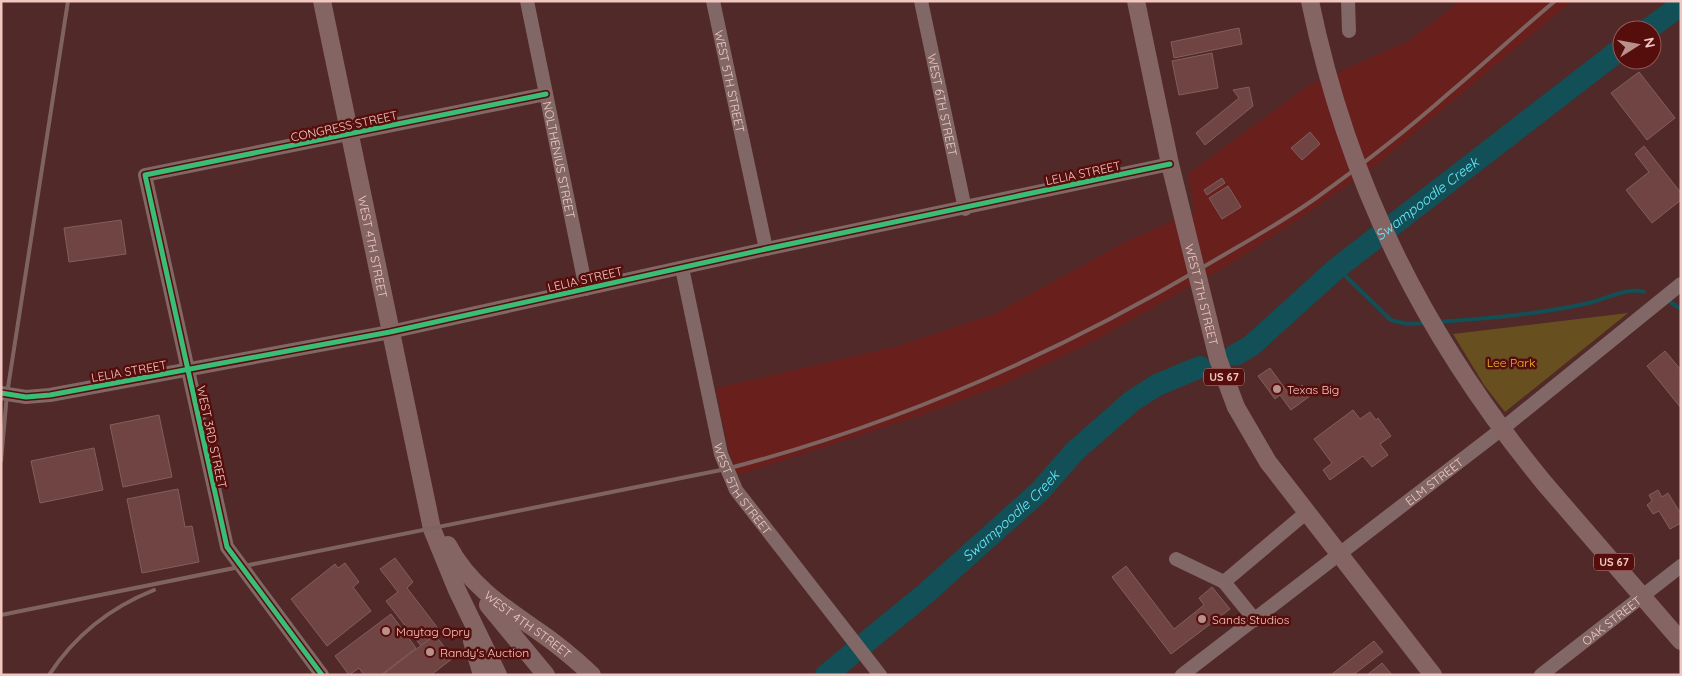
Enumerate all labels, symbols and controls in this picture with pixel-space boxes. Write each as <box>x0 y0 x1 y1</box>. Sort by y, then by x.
north arrow <box>1612 20 1662 70</box>
street label: WEST 5TH STREET <box>712 29 748 134</box>
text: N <box>1640 36 1660 49</box>
street label: WEST 6TH STREET <box>925 52 961 157</box>
street label: NOLTHENIUS STREET <box>540 100 579 220</box>
street label: CONGRESS STREET <box>289 107 399 145</box>
water label: Swampoodle Creek <box>1371 152 1483 244</box>
street label: LELIA STREET <box>1044 158 1122 188</box>
street label: WEST 4TH STREET <box>355 194 391 299</box>
street label: WEST 7TH STREET <box>1182 242 1222 347</box>
street label: LELIA STREET <box>546 263 624 295</box>
park label: Lee Park <box>1487 355 1535 370</box>
street label: LELIA STREET <box>90 357 168 385</box>
road number: US 67 <box>1204 368 1244 386</box>
place label: Texas Big <box>1287 382 1339 397</box>
marker: Texas Big <box>1271 383 1283 395</box>
street label: WEST 3RD STREET <box>194 384 230 490</box>
street label: WEST 5TH STREET <box>711 441 775 537</box>
street label: ELM STREET <box>1402 454 1466 508</box>
water label: Swampoodle Creek <box>959 465 1064 565</box>
road number: US 67 <box>1594 554 1634 570</box>
street label: WEST 4TH STREET <box>482 587 575 661</box>
street label: OAK STREET <box>1579 593 1644 648</box>
place label: Sands Studios <box>1212 612 1290 627</box>
marker: Sands Studios <box>1196 613 1208 625</box>
place label: Maytag Opry <box>396 624 470 639</box>
marker: Maytag Opry <box>380 625 392 637</box>
place label: Randy's Auction <box>440 645 529 660</box>
marker: Randy's Auction <box>424 646 436 658</box>

